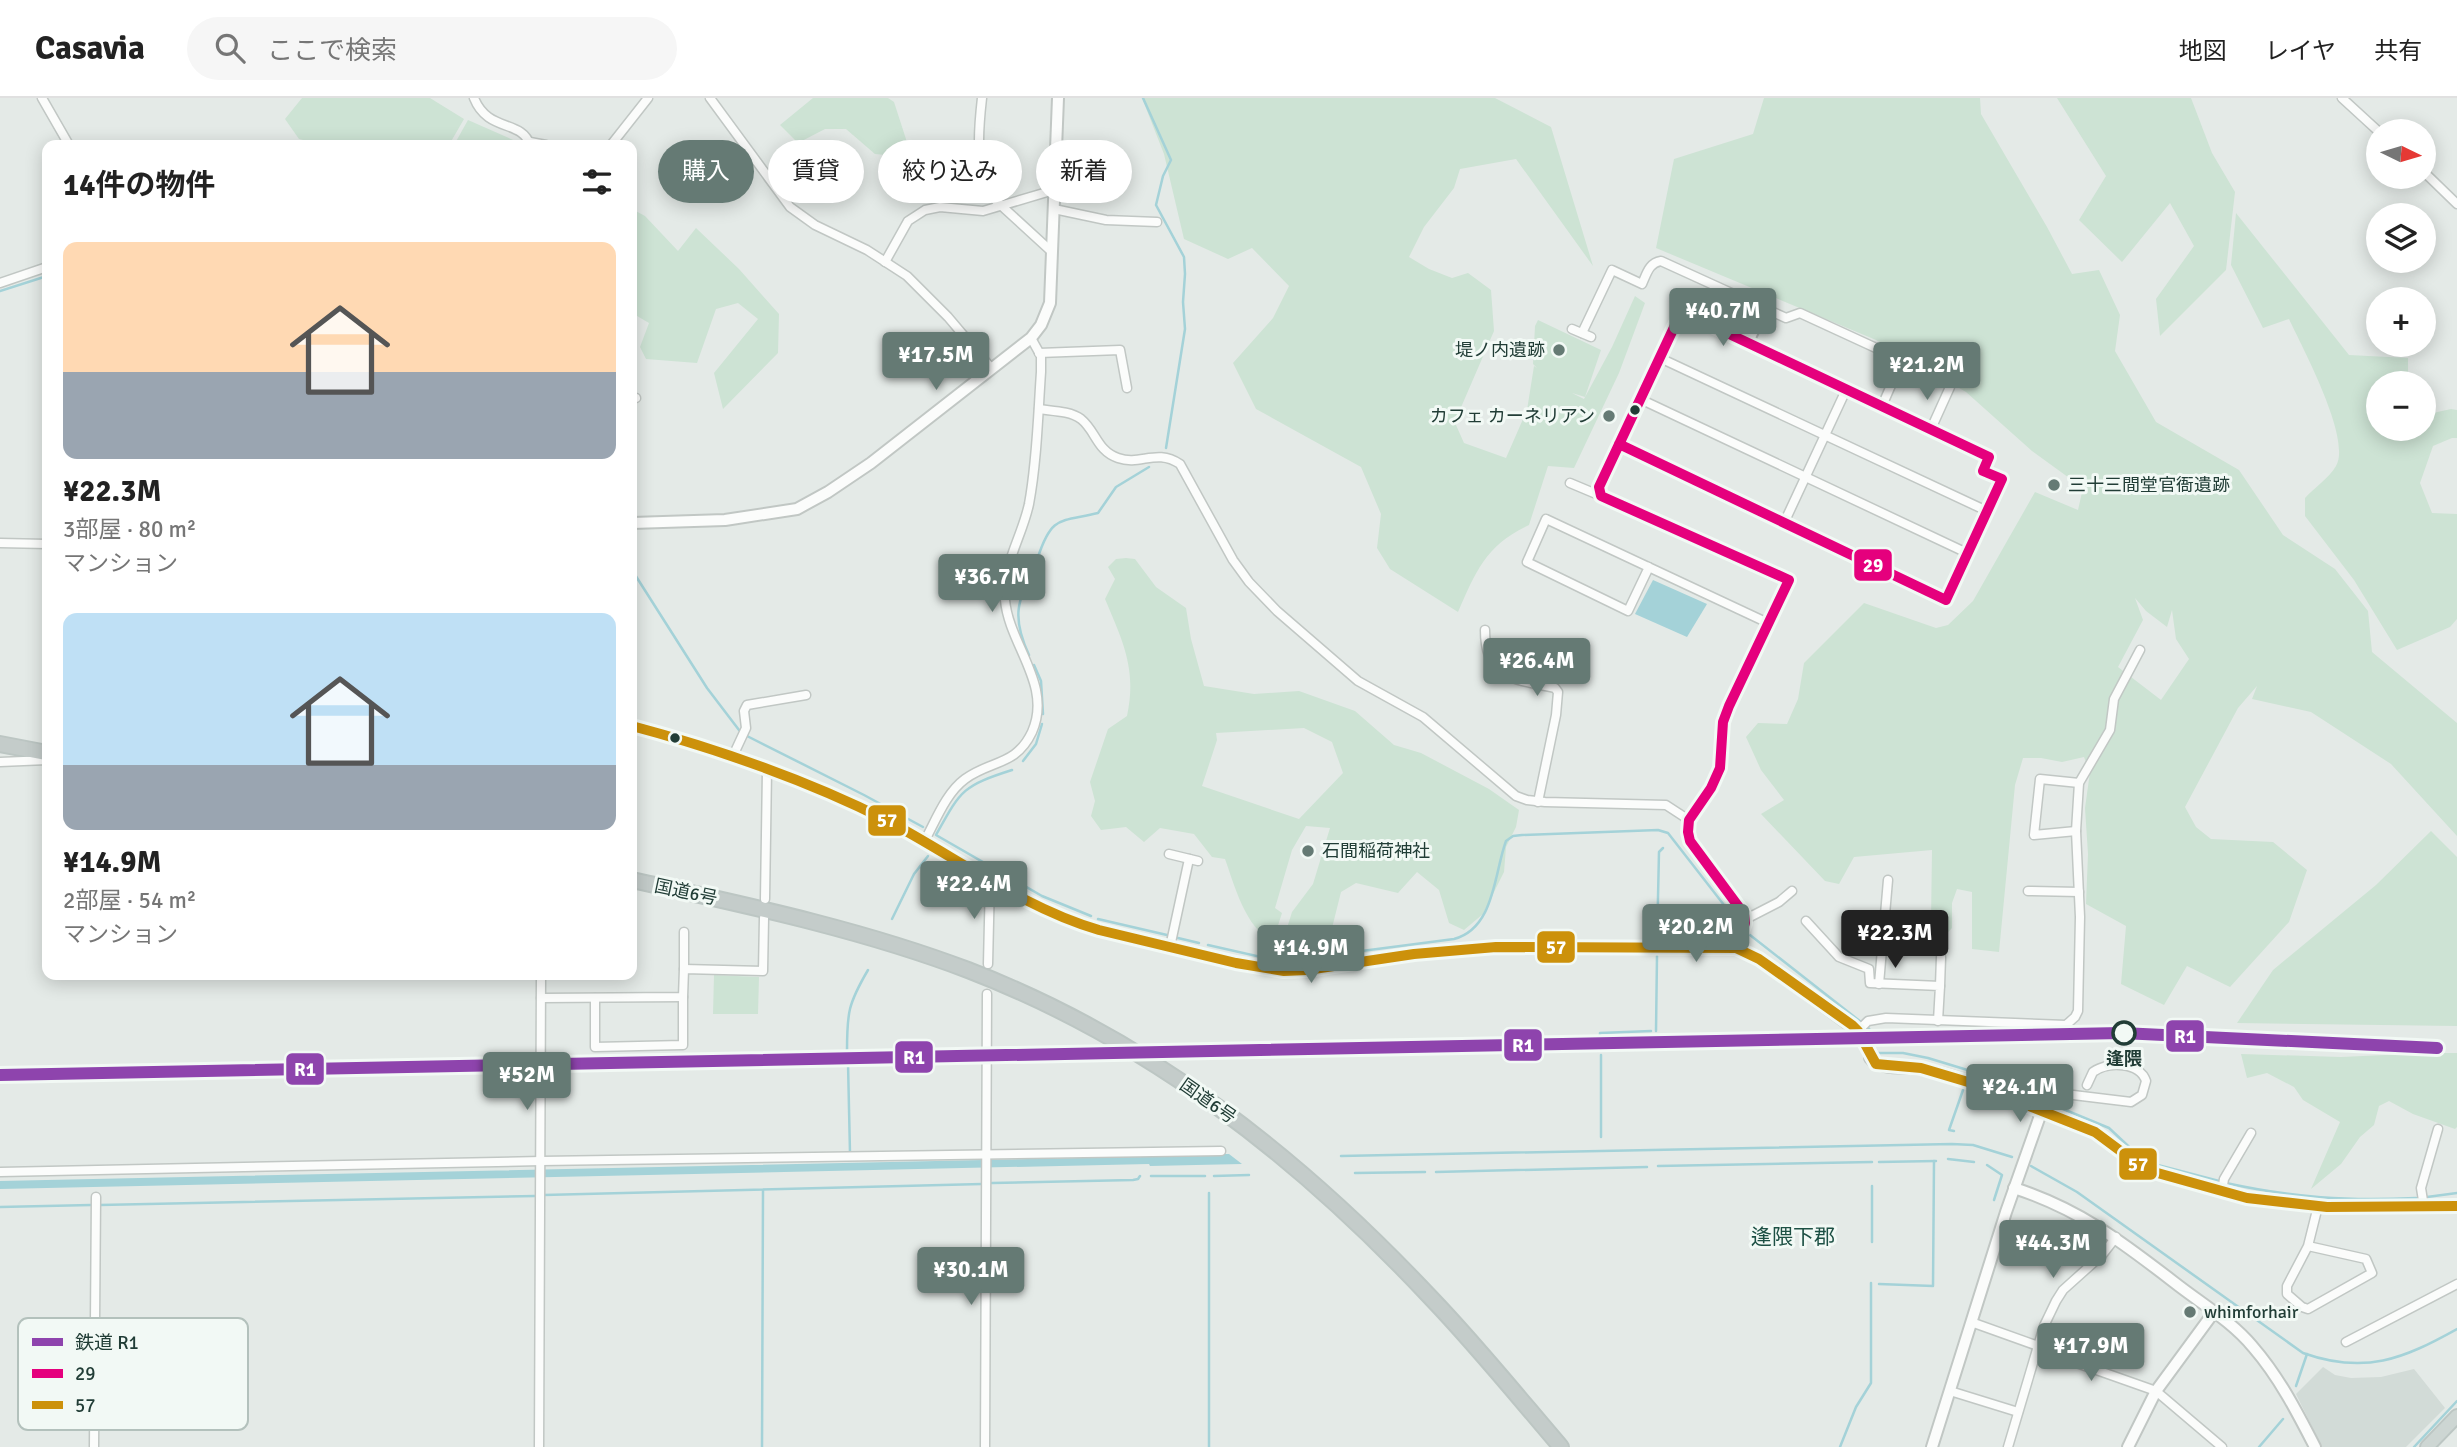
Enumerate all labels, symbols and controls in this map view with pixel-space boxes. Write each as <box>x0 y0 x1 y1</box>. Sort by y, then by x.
search box <box>187 17 677 80</box>
text: Casavia <box>35 28 145 69</box>
icon: search <box>211 29 249 67</box>
text: ここで検索 <box>267 35 397 67</box>
text: 地図 <box>2179 36 2227 66</box>
text: レイヤ <box>2265 36 2336 66</box>
text: 共有 <box>2374 36 2422 66</box>
north arrow <box>2366 119 2436 189</box>
map controls <box>2366 119 2436 441</box>
chip: 購入 <box>658 140 754 203</box>
chip: 賃貸 <box>768 140 864 203</box>
chip: 絞り込み <box>878 140 1022 203</box>
chip: 新着 <box>1036 140 1132 203</box>
icon: filters <box>578 163 616 201</box>
text: 14件の物件 <box>63 167 215 204</box>
button: layers <box>2366 203 2436 273</box>
icon: home <box>277 287 403 413</box>
button: + <box>2366 287 2436 357</box>
pin: ¥40.7M <box>1666 288 1780 348</box>
text: ¥40.7M <box>1685 296 1761 325</box>
pin: ¥17.5M <box>879 332 993 392</box>
place label: 堤ノ内遺跡 <box>1455 339 1545 361</box>
text: ¥17.5M <box>898 340 974 369</box>
marker: 堤ノ内遺跡 <box>1551 342 1567 358</box>
pin: ¥21.2M <box>1870 342 1984 402</box>
text: ¥21.2M <box>1889 350 1965 379</box>
button: − <box>2366 371 2436 441</box>
unlabelled marker <box>1628 403 1642 417</box>
place label: カフェ カーネリアン <box>1430 405 1595 427</box>
marker: カフェ カーネリアン <box>1601 408 1617 424</box>
text: ¥22.3M <box>63 473 161 510</box>
place label: 三十三間堂官衙遺跡 <box>2068 474 2230 496</box>
marker: 三十三間堂官衙遺跡 <box>2046 477 2062 493</box>
text: 3部屋 · 80 m² <box>63 515 196 544</box>
line badge: 29 <box>1853 548 1893 582</box>
text: マンション <box>63 549 178 578</box>
pin: ¥36.7M <box>935 554 1049 614</box>
text: 29 <box>1863 554 1883 578</box>
text: ¥36.7M <box>954 562 1030 591</box>
pin: ¥26.4M <box>1480 638 1594 698</box>
text: ¥26.4M <box>1499 646 1575 675</box>
icon: home <box>277 658 403 784</box>
unlabelled marker <box>668 731 682 745</box>
line badge: 57 <box>867 804 907 837</box>
text: 57 <box>877 809 897 833</box>
place label: 石間稲荷神社 <box>1322 840 1430 862</box>
marker: 石間稲荷神社 <box>1300 843 1316 859</box>
text: ¥14.9M <box>63 844 161 881</box>
pin: ¥22.4M <box>917 862 1031 921</box>
text: ¥22.4M <box>936 869 1012 898</box>
street label: 国道6号 <box>653 875 719 909</box>
text: 2部屋 · 54 m² <box>63 886 196 915</box>
pin: ¥20.2M <box>1639 904 1753 964</box>
pin: ¥22.3M <box>1838 910 1952 970</box>
text: ¥20.2M <box>1658 912 1734 941</box>
text: ¥22.3M <box>1857 918 1933 947</box>
text: マンション <box>63 920 178 949</box>
pin: ¥14.9M <box>1254 926 1368 985</box>
line badge: 57 <box>1536 930 1576 964</box>
text: ¥14.9M <box>1273 933 1349 962</box>
text: 57 <box>1546 936 1566 960</box>
line badge: R1 <box>2165 1019 2205 1053</box>
marker: 逢隈 <box>2112 1021 2136 1045</box>
text: R1 <box>2174 1025 2196 1049</box>
line badge: R1 <box>1503 1028 1543 1062</box>
text: R1 <box>1512 1034 1534 1058</box>
line badge: R1 <box>894 1040 934 1074</box>
text: R1 <box>903 1046 925 1070</box>
place label: 逢隈 <box>2106 1048 2142 1070</box>
line badge: R1 <box>285 1052 325 1086</box>
pin: ¥52M <box>486 1052 568 1112</box>
text: R1 <box>294 1058 316 1082</box>
text: ¥52M <box>499 1060 555 1089</box>
pin: ¥24.1M <box>1963 1065 2077 1124</box>
text: ¥24.1M <box>1982 1072 2058 1101</box>
street label: 国道6号 <box>1176 1074 1240 1128</box>
line badge: 57 <box>2118 1147 2158 1181</box>
text: 57 <box>2128 1153 2148 1177</box>
pin: ¥44.3M <box>1996 1220 2110 1280</box>
district label: 逢隈下郡 <box>1751 1224 1835 1250</box>
text: ¥44.3M <box>2015 1228 2091 1257</box>
pin: ¥30.1M <box>914 1248 1028 1307</box>
text: ¥30.1M <box>933 1255 1009 1284</box>
place label: whimforhair <box>2204 1301 2299 1323</box>
marker: whimforhair <box>2182 1304 2198 1320</box>
legend <box>18 1318 248 1430</box>
pin: ¥17.9M <box>2034 1324 2148 1383</box>
text: 鉄道 R1 <box>75 1331 139 1355</box>
text: ¥17.9M <box>2053 1331 2129 1360</box>
text: 29 <box>75 1362 96 1386</box>
text: 57 <box>75 1394 96 1418</box>

